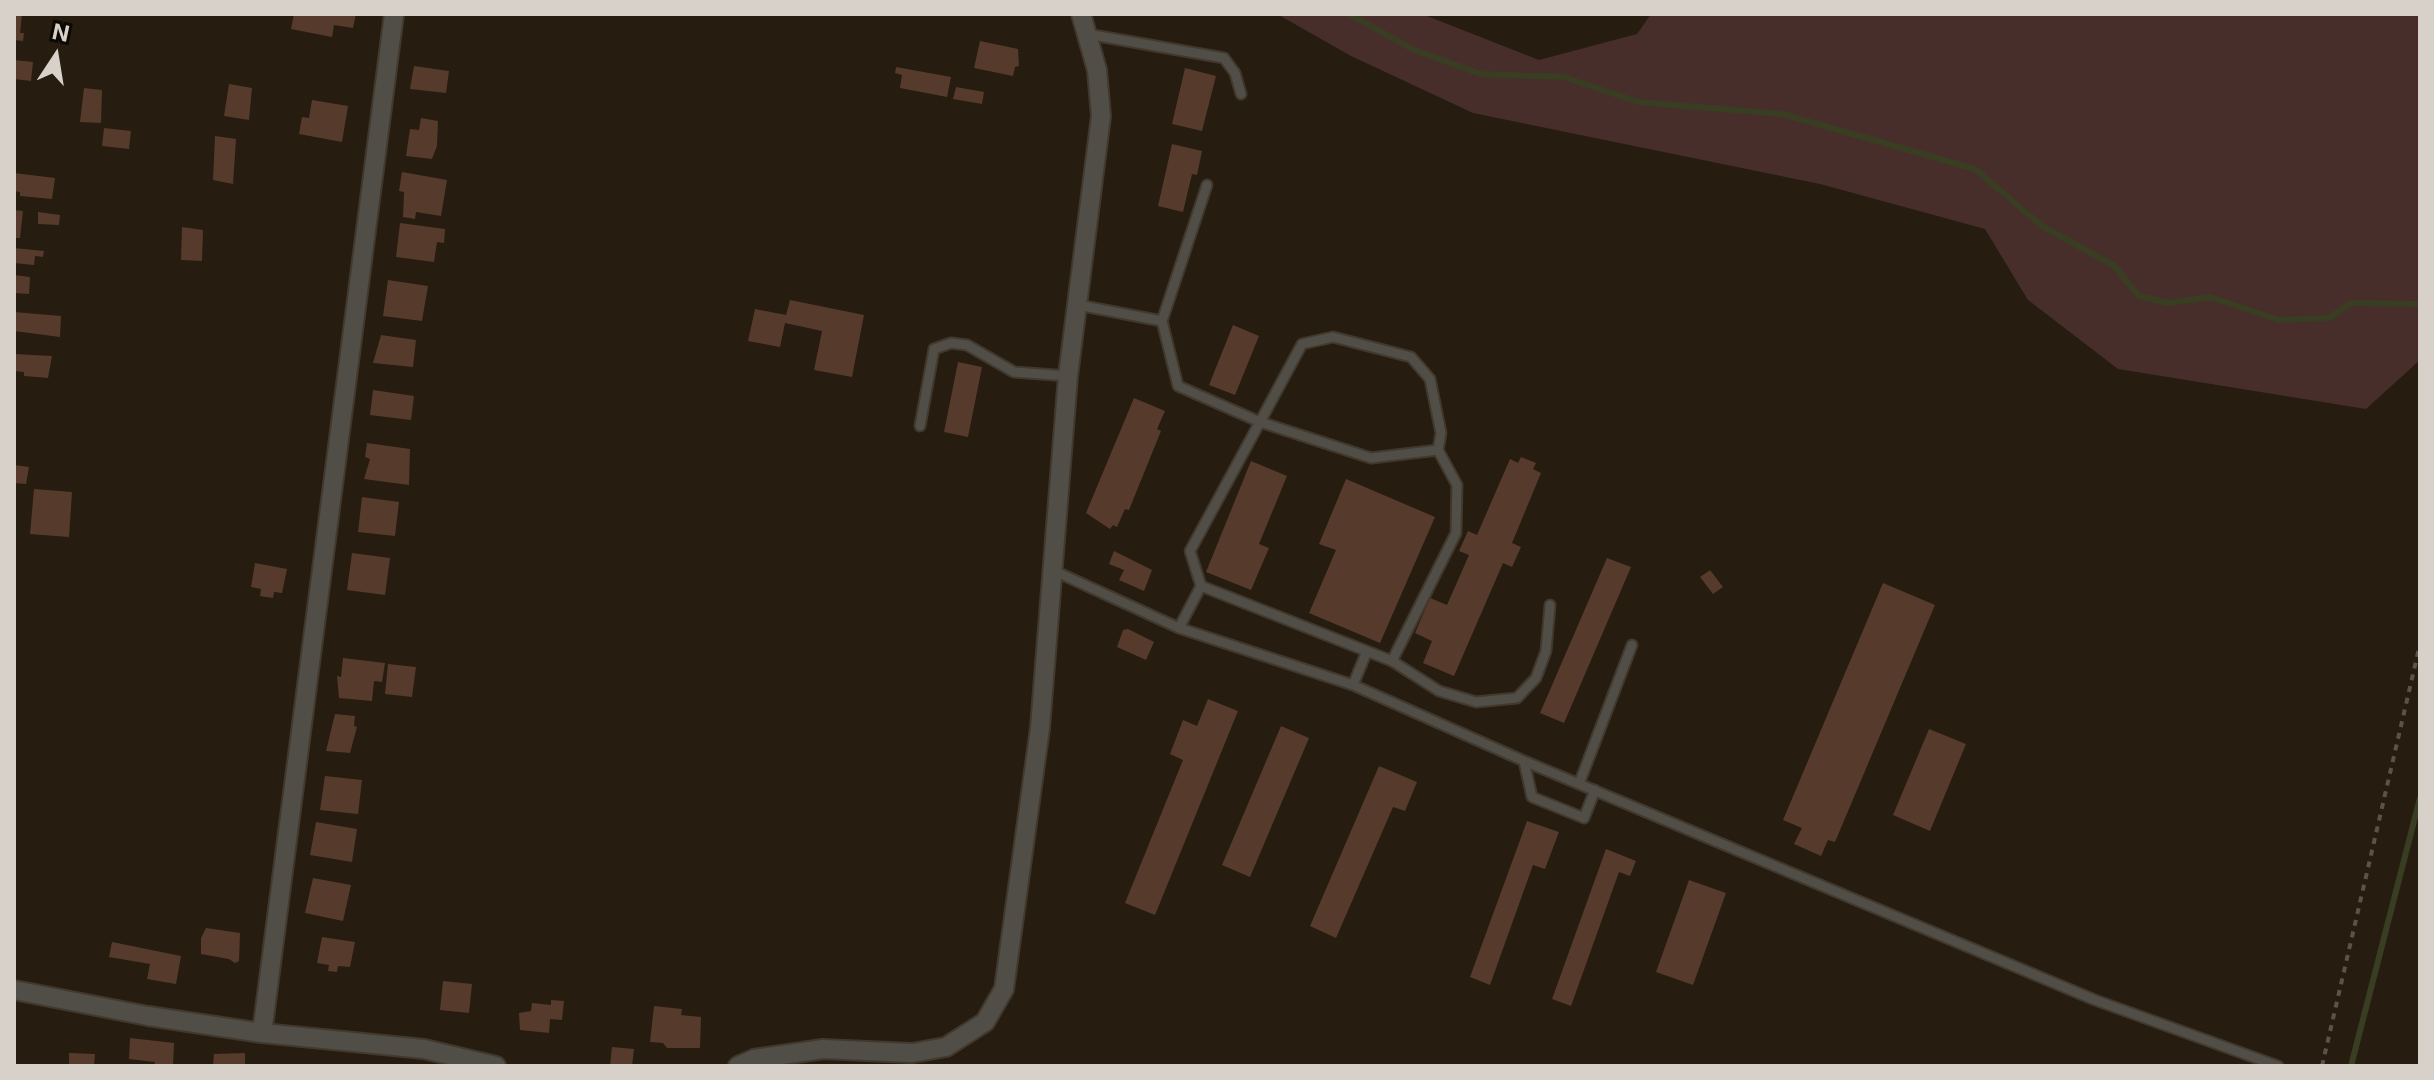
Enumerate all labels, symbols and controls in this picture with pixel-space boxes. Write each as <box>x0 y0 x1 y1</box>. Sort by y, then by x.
north arrow <box>16 16 96 96</box>
text: N <box>50 18 72 47</box>

